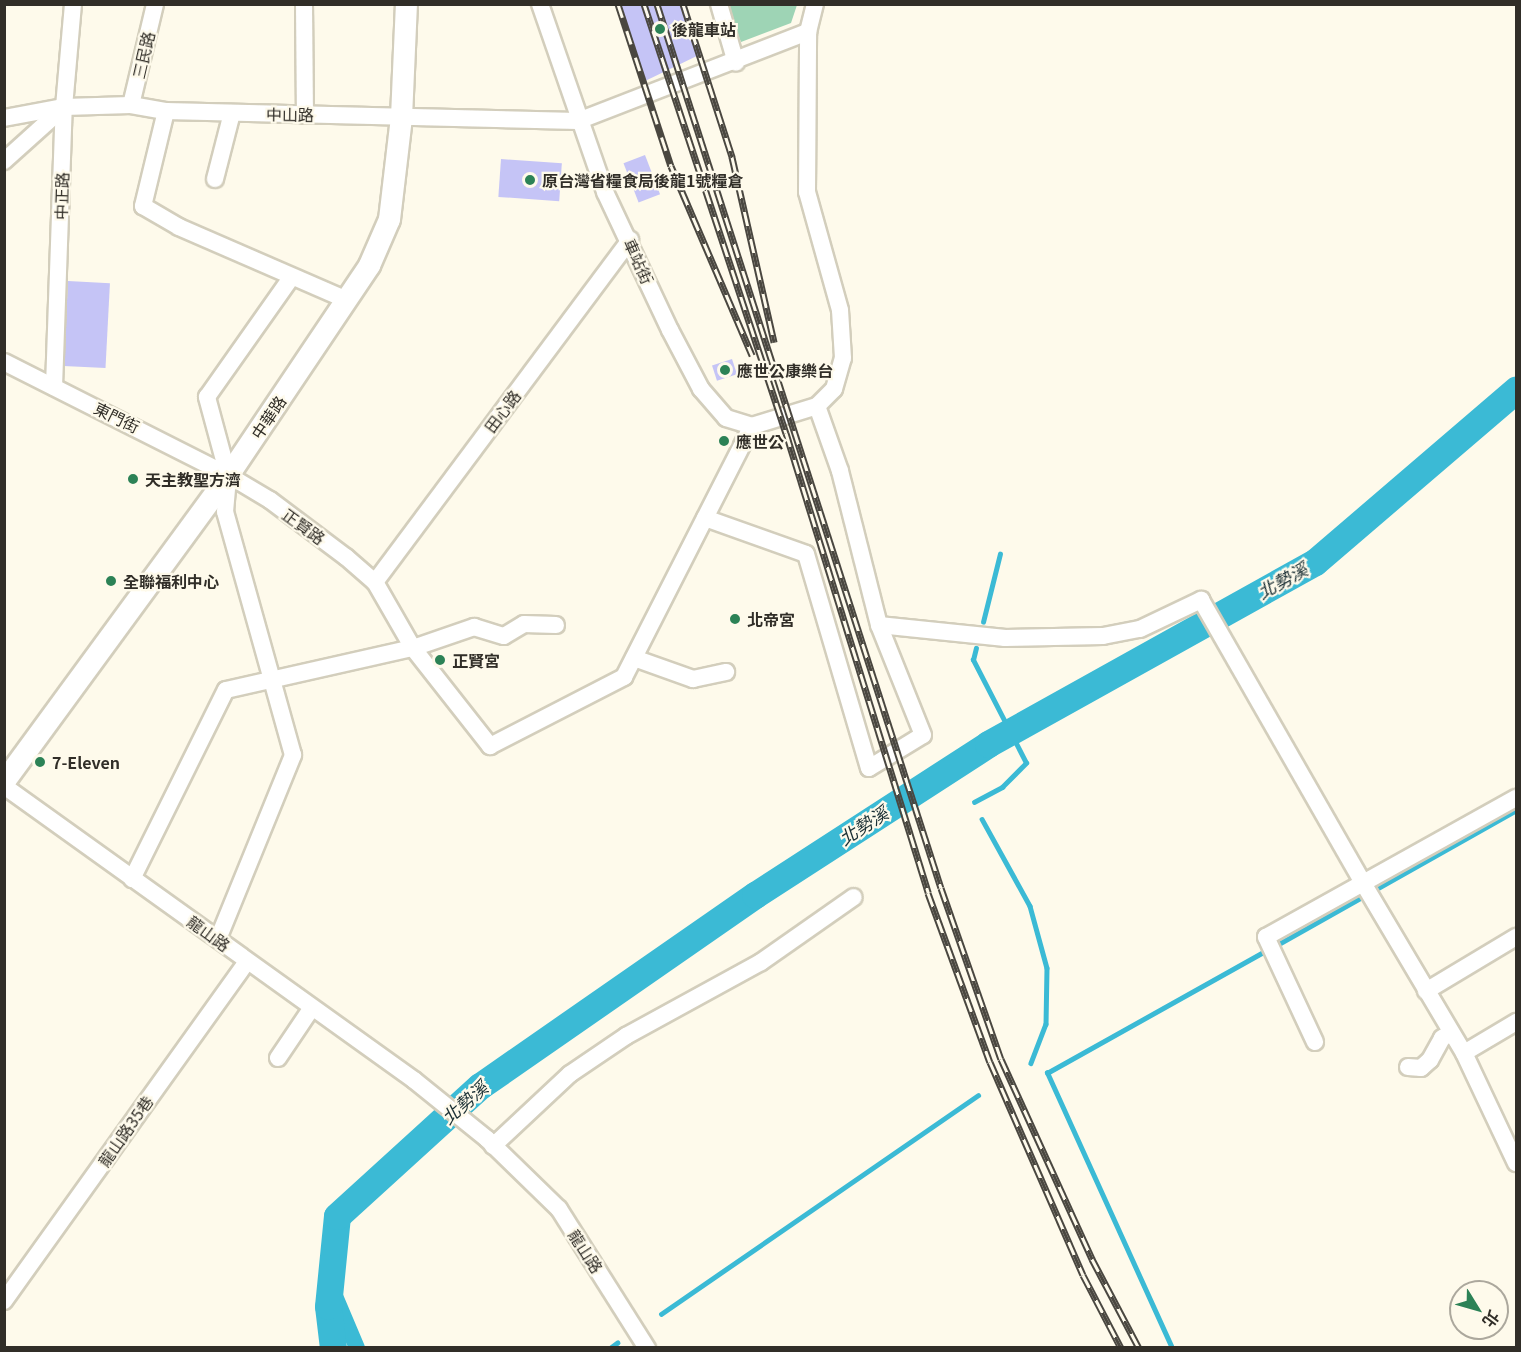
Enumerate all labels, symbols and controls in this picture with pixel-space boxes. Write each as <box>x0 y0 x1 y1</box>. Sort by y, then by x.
place label: 後龍車站 <box>672 19 736 39</box>
marker: 後龍車站 <box>653 22 667 36</box>
street label: 三民路 <box>128 29 158 81</box>
street label: 中山路 <box>266 104 314 124</box>
place label: 原台灣省糧食局後龍1號糧倉 <box>542 170 743 190</box>
street label: 中正路 <box>51 172 71 220</box>
marker: 原台灣省糧食局後龍1號糧倉 <box>523 173 537 187</box>
street label: 車站街 <box>620 235 658 287</box>
place label: 應世公康樂台 <box>737 360 833 380</box>
marker: 應世公康樂台 <box>718 363 732 377</box>
street label: 田心路 <box>480 386 524 436</box>
street label: 中華路 <box>247 392 289 442</box>
street label: 東門街 <box>91 398 143 436</box>
place label: 應世公 <box>736 431 784 451</box>
marker: 應世公 <box>717 434 731 448</box>
place label: 天主教聖方濟 <box>145 469 241 489</box>
marker: 天主教聖方濟 <box>126 472 140 486</box>
street label: 正賢路 <box>279 504 329 548</box>
water label: 北勢溪 <box>1253 557 1311 603</box>
place label: 全聯福利中心 <box>123 571 219 591</box>
marker: 全聯福利中心 <box>104 574 118 588</box>
place label: 北帝宮 <box>747 609 795 629</box>
marker: 北帝宮 <box>728 612 742 626</box>
place label: 正賢宮 <box>452 650 500 670</box>
marker: 正賢宮 <box>433 653 447 667</box>
place label: 7-Eleven <box>52 752 120 772</box>
marker: 7-Eleven <box>33 755 47 769</box>
water label: 北勢溪 <box>834 801 892 849</box>
street label: 龍山路 <box>184 911 234 955</box>
water label: 北勢溪 <box>437 1076 491 1128</box>
street label: 龍山路35巷 <box>94 1092 156 1170</box>
street label: 龍山路 <box>565 1226 607 1276</box>
north arrow <box>1449 1280 1509 1340</box>
text: 北 <box>1477 1306 1506 1333</box>

